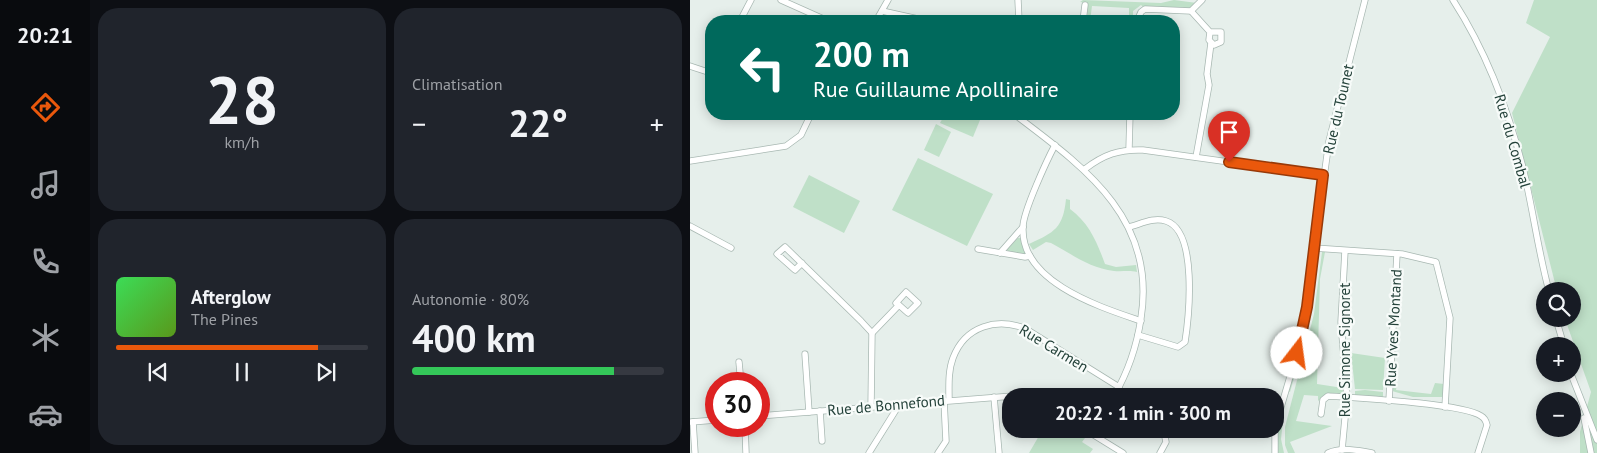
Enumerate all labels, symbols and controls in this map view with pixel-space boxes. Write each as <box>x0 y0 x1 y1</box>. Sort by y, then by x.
text: 20:21 <box>17 21 73 49</box>
text: 200 m <box>813 31 910 77</box>
icon: left <box>730 35 795 100</box>
text: 28 <box>205 57 279 141</box>
street label: Rue du Tounet <box>1318 62 1358 156</box>
text: Climatisation <box>412 74 502 94</box>
text: Rue Guillaume Apollinaire <box>813 75 1059 103</box>
icon: directions <box>28 90 63 125</box>
street label: Rue du Combal <box>1491 92 1536 191</box>
text: 22° <box>508 98 568 147</box>
text: − <box>412 105 426 142</box>
text: + <box>650 105 664 142</box>
pin <box>1208 111 1250 162</box>
icon: arrive <box>1215 118 1243 146</box>
text: km/h <box>224 132 260 152</box>
icon: music <box>28 167 63 202</box>
icon: phone <box>28 244 63 279</box>
street label: Rue Yves Montand <box>1380 269 1406 387</box>
map controls <box>1536 282 1581 437</box>
button: search <box>1536 282 1581 327</box>
street label: Rue Simone Signoret <box>1335 283 1354 417</box>
text: Afterglow <box>191 285 271 309</box>
text: Autonomie · 80% <box>412 289 529 309</box>
text: The Pines <box>191 309 258 329</box>
text: 400 km <box>412 313 536 362</box>
icon: climate <box>28 320 63 355</box>
street label: Rue Carmen <box>1016 320 1092 376</box>
position arrow <box>1270 326 1322 378</box>
button: + <box>1536 337 1581 382</box>
icon: previous <box>144 358 172 386</box>
icon: pause <box>228 358 256 386</box>
icon: next <box>312 358 340 386</box>
speed limit sign: 30 <box>705 372 770 437</box>
street label: Rue de Bonnefond <box>826 390 946 420</box>
button: − <box>1536 392 1581 437</box>
icon: car <box>28 397 63 432</box>
text: 20:22 · 1 min · 300 m <box>1055 401 1231 425</box>

